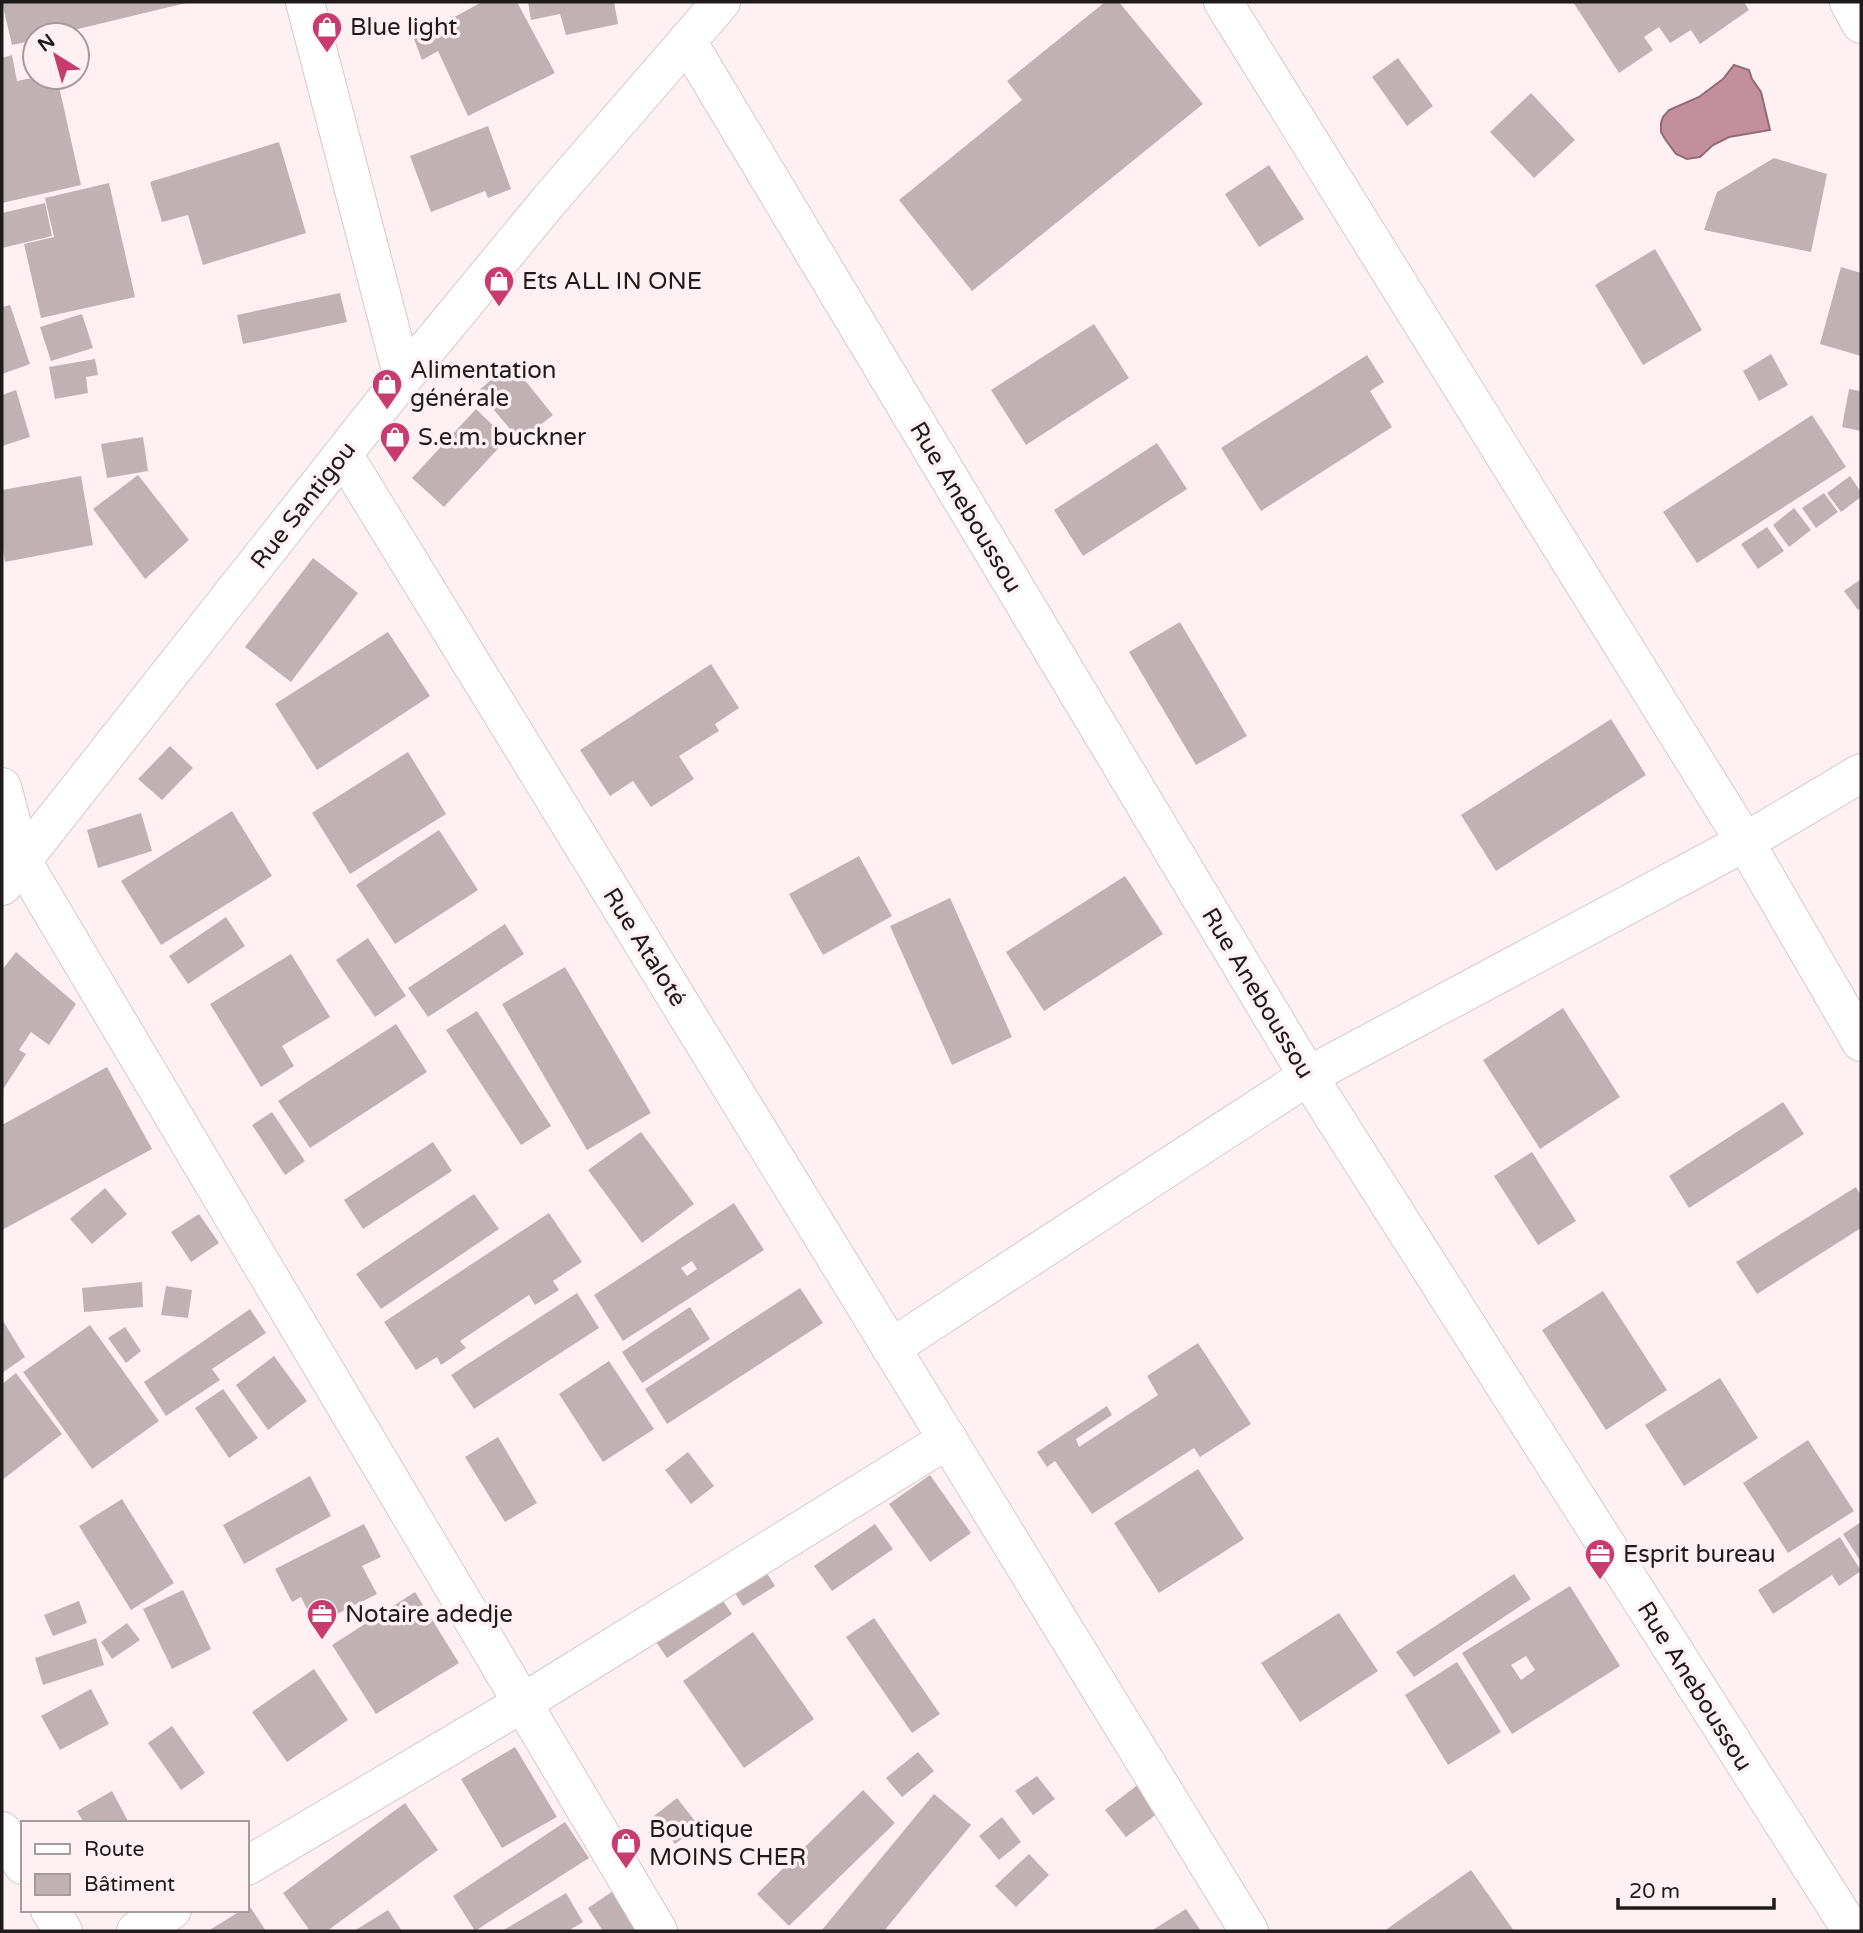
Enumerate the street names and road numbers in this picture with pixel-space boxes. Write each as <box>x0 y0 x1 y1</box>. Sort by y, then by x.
street label: Rue Aneboussou <box>903 417 1028 598</box>
street label: Rue Santigou <box>245 436 362 575</box>
street label: Rue Ataloté <box>597 883 693 1012</box>
street label: Rue Aneboussou <box>1195 903 1320 1084</box>
street label: Rue Aneboussou <box>1631 1596 1758 1776</box>

